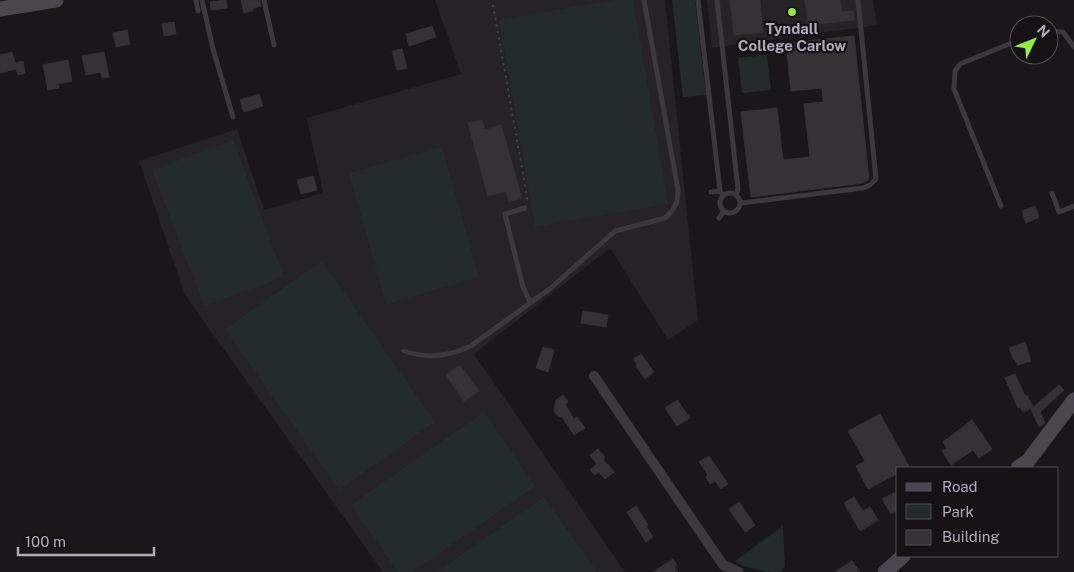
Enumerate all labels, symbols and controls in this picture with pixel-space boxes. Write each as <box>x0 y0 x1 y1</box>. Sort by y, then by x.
marker: Tyndall College Carlow <box>786 6 798 18</box>
north arrow <box>1009 15 1059 65</box>
place label: Tyndall College Carlow <box>738 20 846 54</box>
text: N <box>1034 22 1053 41</box>
legend <box>896 467 1059 557</box>
text: Road <box>942 478 978 495</box>
text: Park <box>942 503 974 520</box>
scale bar <box>18 524 154 556</box>
text: Building <box>942 528 1000 545</box>
text: 100 m <box>25 533 66 550</box>

